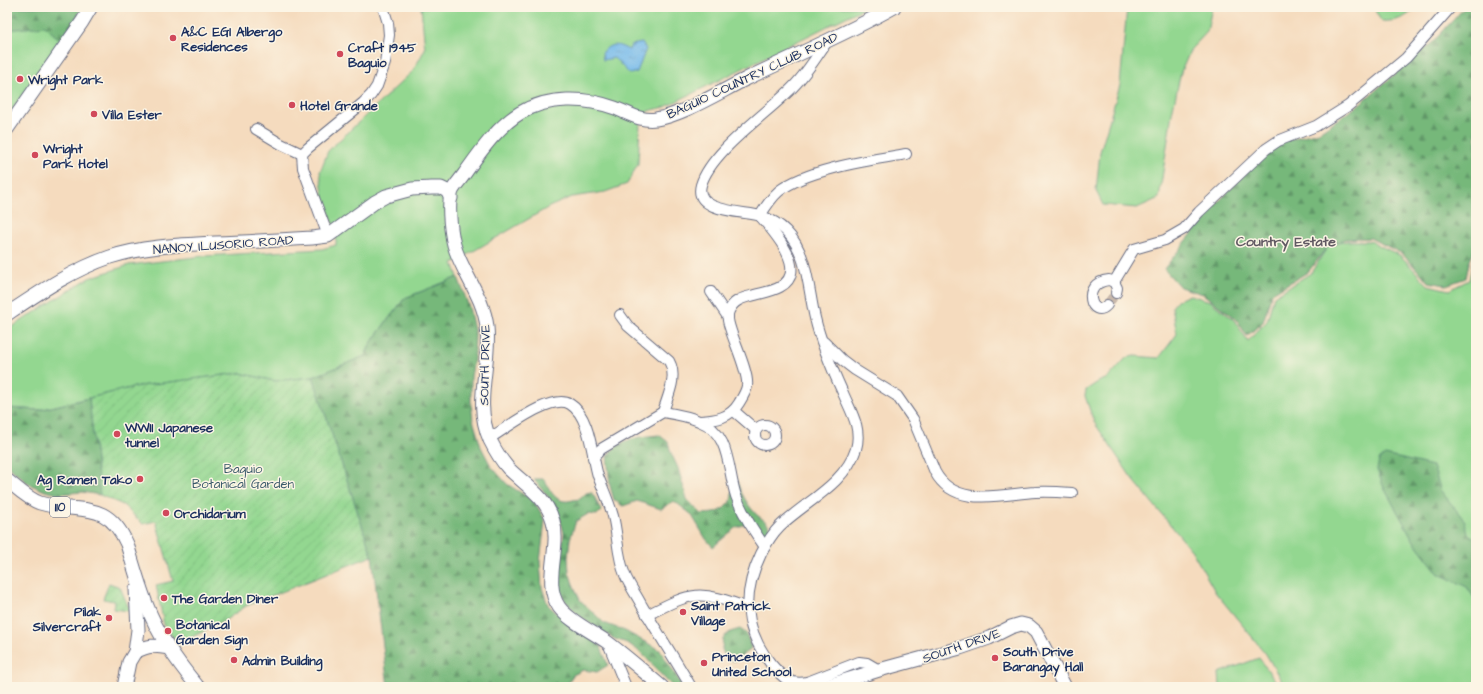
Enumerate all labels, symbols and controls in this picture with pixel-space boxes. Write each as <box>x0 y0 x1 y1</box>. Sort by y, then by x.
place label: A&C EGI Albergo Residences <box>181 23 283 56</box>
street label: BAGUIO COUNTRY CLUB ROAD <box>664 28 842 124</box>
marker: A&C EGI Albergo Residences <box>168 33 178 43</box>
place label: Craft 1945 Baguio <box>348 39 417 74</box>
marker: Craft 1945 Baguio <box>335 49 345 59</box>
place label: Wright Park <box>27 71 104 91</box>
marker: Wright Park <box>15 74 25 84</box>
place label: Hotel Grande <box>300 97 378 115</box>
marker: Hotel Grande <box>287 100 297 110</box>
place label: Villa Ester <box>101 106 163 124</box>
marker: Villa Ester <box>89 109 99 119</box>
place label: Wright Park Hotel <box>42 140 108 173</box>
marker: Wright Park Hotel <box>30 150 40 160</box>
street label: NANOY ILUSORIO ROAD <box>152 231 294 259</box>
district label: Country Estate <box>1236 232 1336 252</box>
street label: SOUTH DRIVE <box>475 324 495 406</box>
place label: WWII Japanese tunnel <box>124 419 213 452</box>
marker: WWII Japanese tunnel <box>112 429 122 439</box>
park label: Baguio Botanical Garden <box>192 460 294 493</box>
place label: Ag Ramen Tako <box>37 471 133 491</box>
marker: Ag Ramen Tako <box>135 474 145 484</box>
road number: 110 <box>50 497 70 517</box>
place label: Orchidarium <box>174 505 247 523</box>
marker: Orchidarium <box>161 508 171 518</box>
place label: The Garden Diner <box>171 590 279 608</box>
marker: The Garden Diner <box>159 593 169 603</box>
place label: Saint Patrick Village <box>690 597 771 632</box>
place label: Pilak Silvercraft <box>32 603 102 636</box>
marker: Saint Patrick Village <box>678 607 688 617</box>
marker: Pilak Silvercraft <box>104 613 114 623</box>
place label: Botanical Garden Sign <box>176 616 248 651</box>
street label: SOUTH DRIVE <box>920 624 1003 668</box>
marker: Botanical Garden Sign <box>163 626 173 636</box>
place label: South Drive Barangay Hall <box>1002 643 1083 678</box>
place label: Princeton United School <box>711 648 792 681</box>
place label: Admin Building <box>242 652 323 672</box>
marker: South Drive Barangay Hall <box>990 653 1000 663</box>
marker: Admin Building <box>229 655 239 665</box>
marker: Princeton United School <box>699 658 709 668</box>

